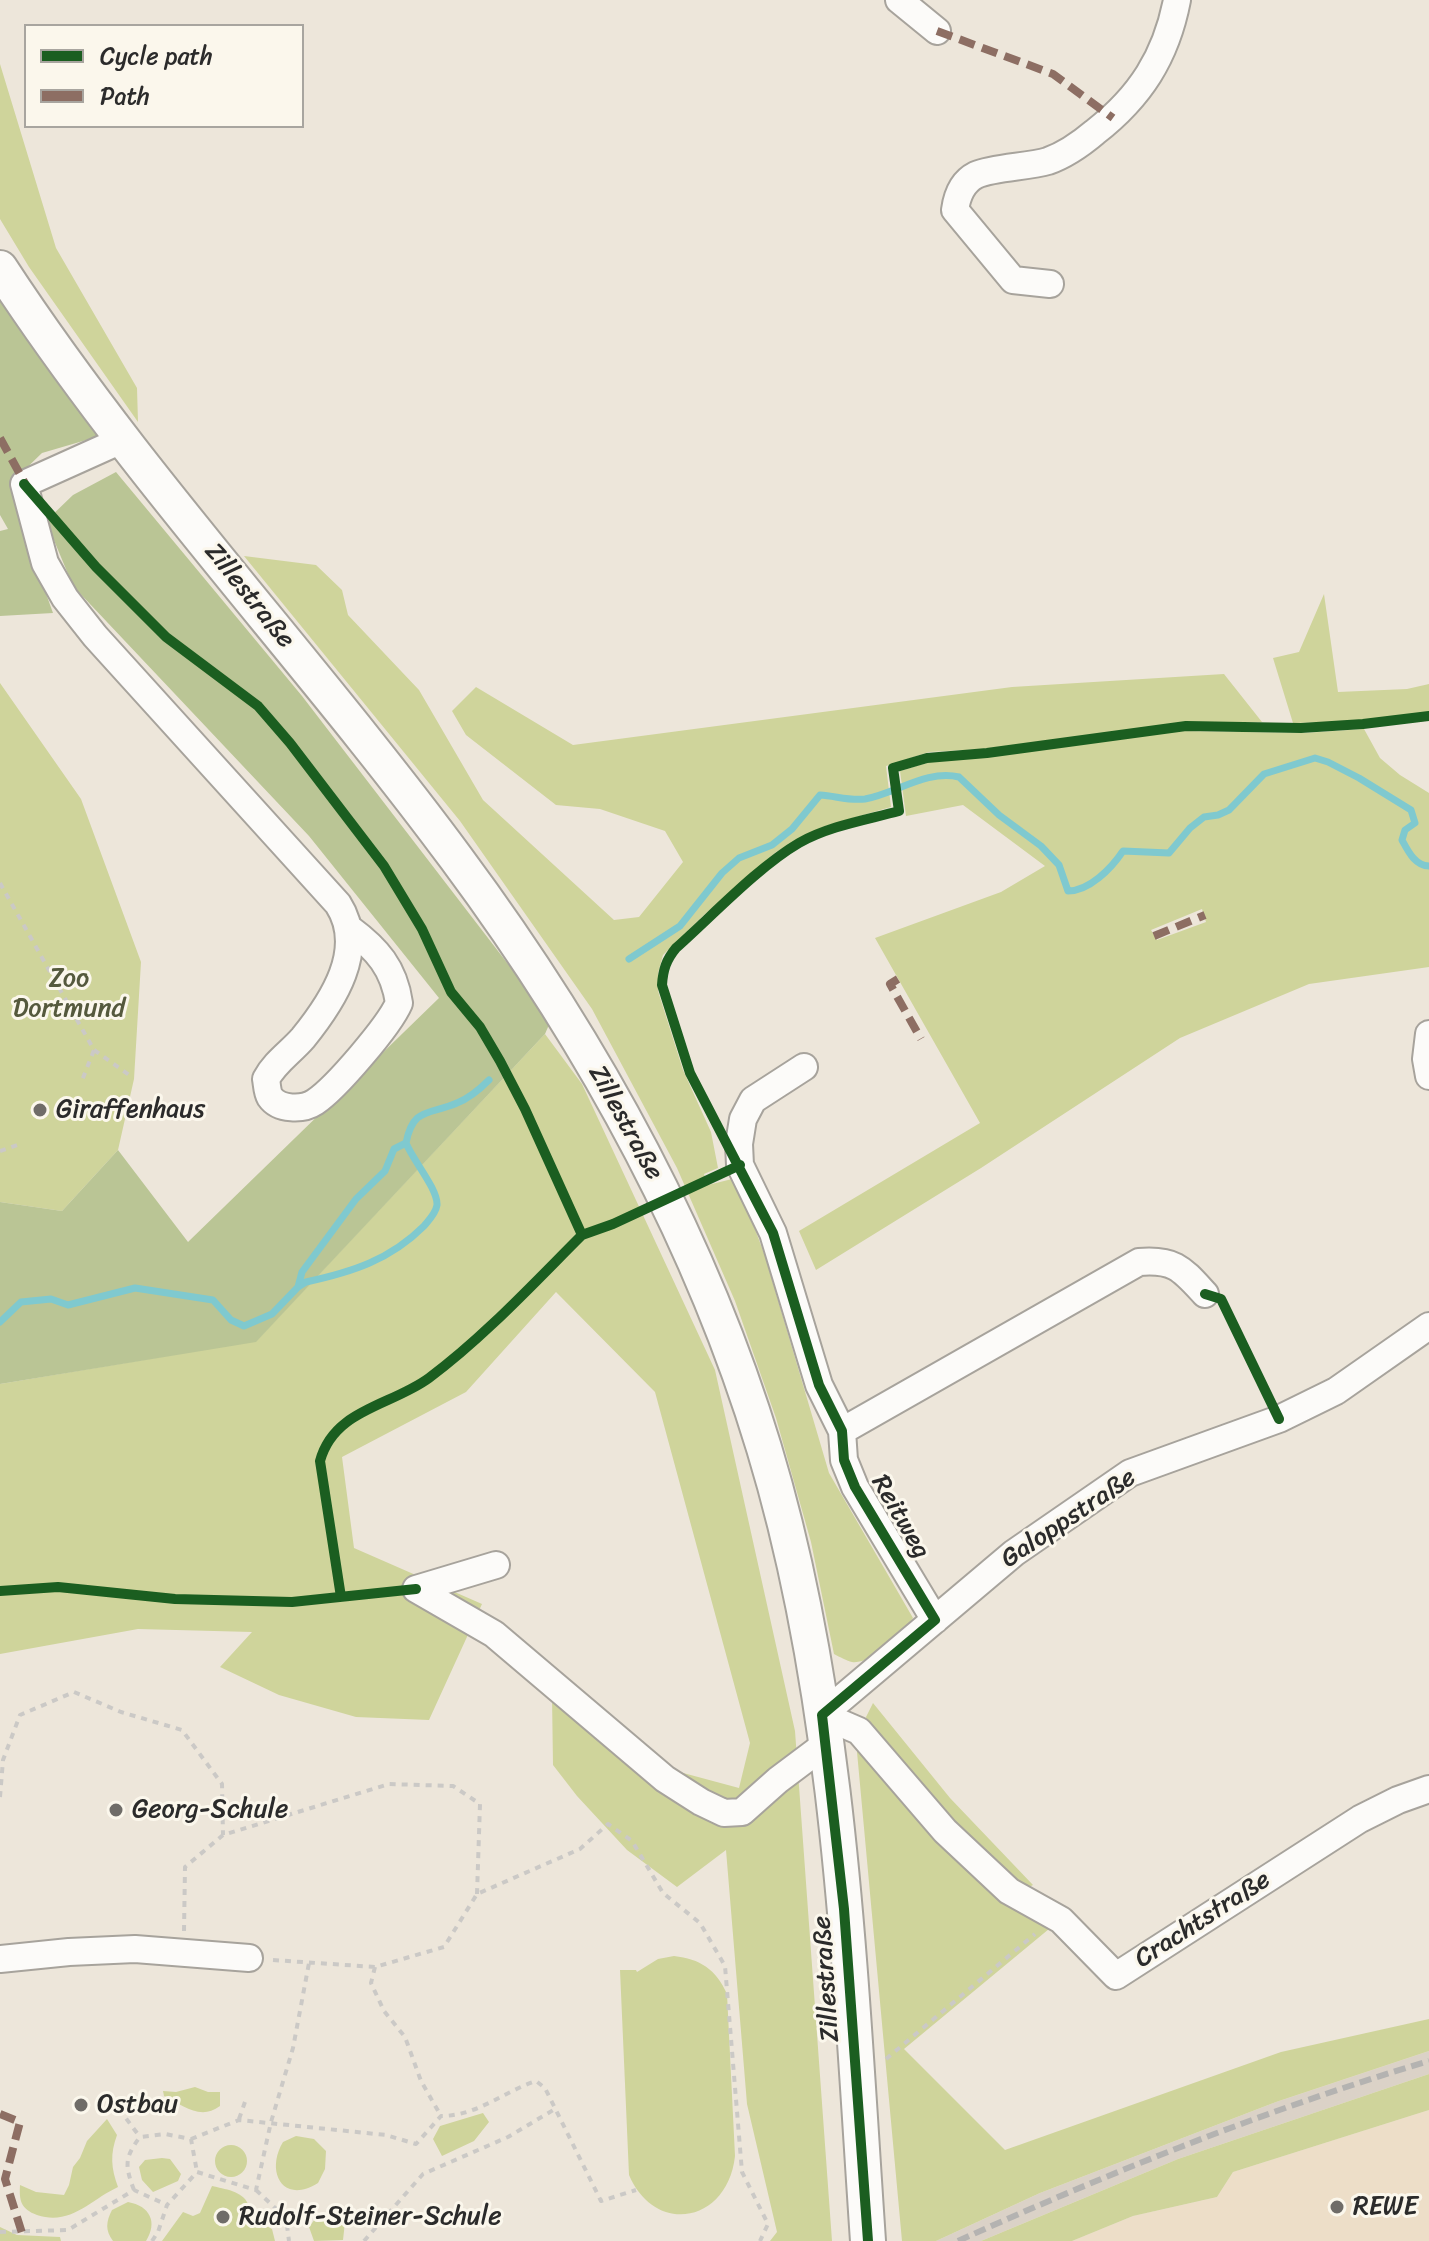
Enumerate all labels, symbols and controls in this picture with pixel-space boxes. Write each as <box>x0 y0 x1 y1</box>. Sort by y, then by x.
legend <box>24 24 304 128</box>
text: Cycle path <box>100 35 213 77</box>
text: Path <box>100 75 150 117</box>
street label: Zillestraße <box>197 537 301 655</box>
park label: Zoo Dortmund <box>13 963 125 1024</box>
street label: Zillestraße <box>581 1060 669 1186</box>
place label: Giraffenhaus <box>56 1094 205 1126</box>
marker: Giraffenhaus <box>31 1101 49 1119</box>
street label: Galoppstraße <box>996 1463 1142 1575</box>
street label: Reitweg <box>864 1470 936 1564</box>
place label: Georg-Schule <box>132 1794 288 1826</box>
marker: Georg-Schule <box>107 1801 125 1819</box>
street label: Crachtstraße <box>1129 1865 1277 1975</box>
street label: Zillestraße <box>807 1915 847 2043</box>
place label: Ostbau <box>97 2089 178 2121</box>
marker: Ostbau <box>72 2096 90 2114</box>
place label: REWE <box>1353 2191 1418 2223</box>
marker: REWE <box>1328 2198 1346 2216</box>
place label: Rudolf-Steiner-Schule <box>239 2201 502 2233</box>
marker: Rudolf-Steiner-Schule <box>214 2208 232 2226</box>

